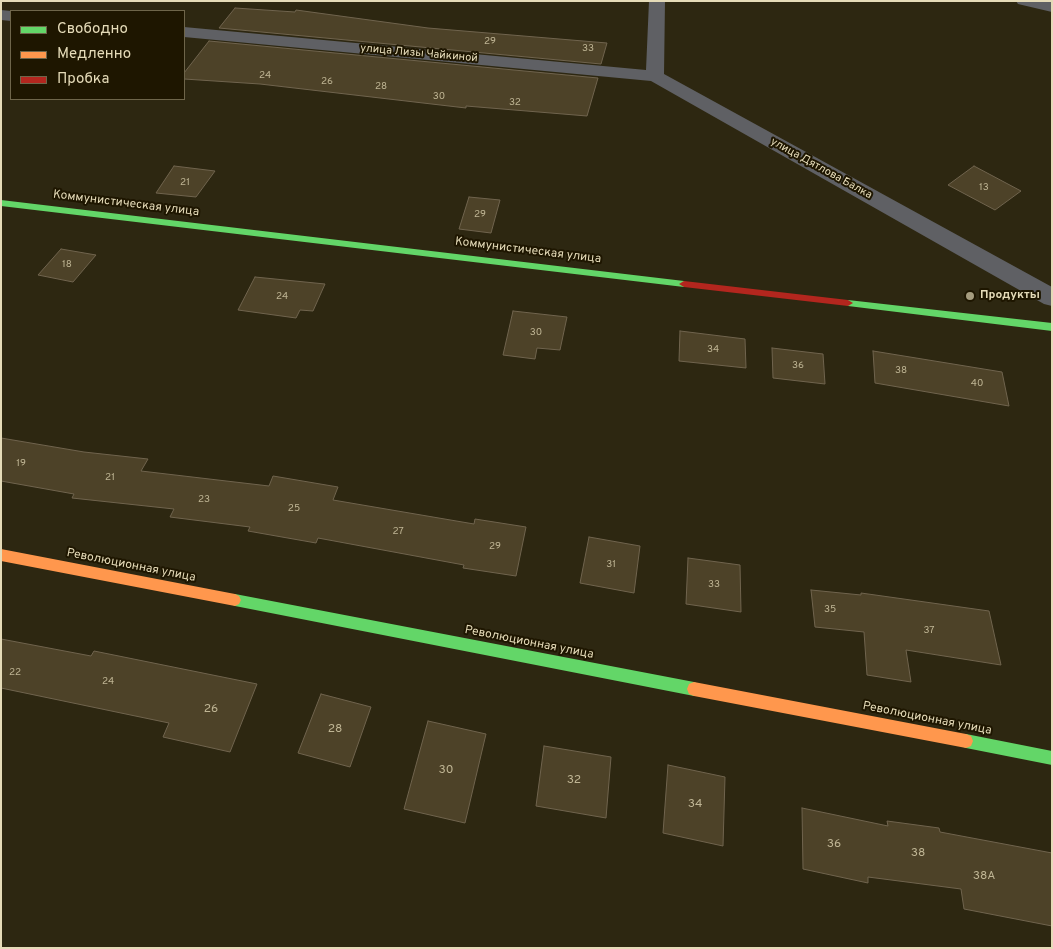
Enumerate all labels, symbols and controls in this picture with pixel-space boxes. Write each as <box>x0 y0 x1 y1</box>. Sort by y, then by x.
legend <box>10 10 185 100</box>
text: Свободно <box>57 20 128 39</box>
house number: 29 <box>484 36 496 48</box>
street label: улица Лизы Чайкиной <box>360 42 478 66</box>
house number: 33 <box>582 43 594 55</box>
text: Медленно <box>57 45 131 64</box>
text: Пробка <box>57 70 109 89</box>
house number: 24 <box>259 70 271 82</box>
house number: 26 <box>321 76 333 88</box>
house number: 28 <box>375 81 387 93</box>
house number: 30 <box>433 91 445 103</box>
house number: 32 <box>509 97 521 109</box>
street label: улица Дятлова Балка <box>768 136 874 202</box>
house number: 21 <box>180 177 190 189</box>
house number: 13 <box>979 182 989 194</box>
street label: Коммунистическая улица <box>52 188 200 220</box>
house number: 29 <box>474 209 486 221</box>
street label: Коммунистическая улица <box>454 235 602 267</box>
house number: 18 <box>62 259 72 271</box>
place label: Продукты <box>980 289 1040 303</box>
marker: Продукты <box>964 290 976 302</box>
house number: 24 <box>276 291 288 303</box>
house number: 30 <box>530 327 542 339</box>
house number: 34 <box>707 344 719 356</box>
house number: 36 <box>792 360 804 372</box>
house number: 38 <box>895 365 907 377</box>
house number: 40 <box>971 378 983 390</box>
house number: 19 <box>16 458 26 470</box>
house number: 21 <box>105 472 115 484</box>
house number: 23 <box>198 494 210 506</box>
house number: 25 <box>288 503 300 515</box>
house number: 27 <box>392 526 404 538</box>
house number: 29 <box>489 541 501 553</box>
street label: Революционная улица <box>65 546 197 586</box>
house number: 31 <box>606 559 616 571</box>
house number: 33 <box>708 579 720 591</box>
house number: 35 <box>824 604 836 616</box>
street label: Революционная улица <box>463 623 595 663</box>
house number: 37 <box>923 625 935 637</box>
house number: 22 <box>9 667 21 679</box>
house number: 24 <box>102 676 114 688</box>
street label: Революционная улица <box>861 699 993 739</box>
house number: 26 <box>204 703 218 717</box>
house number: 28 <box>328 723 342 737</box>
house number: 30 <box>439 764 453 778</box>
house number: 32 <box>567 774 581 788</box>
house number: 34 <box>688 798 702 812</box>
house number: 36 <box>827 838 841 852</box>
house number: 38 <box>911 847 925 861</box>
house number: 38А <box>973 870 995 884</box>

